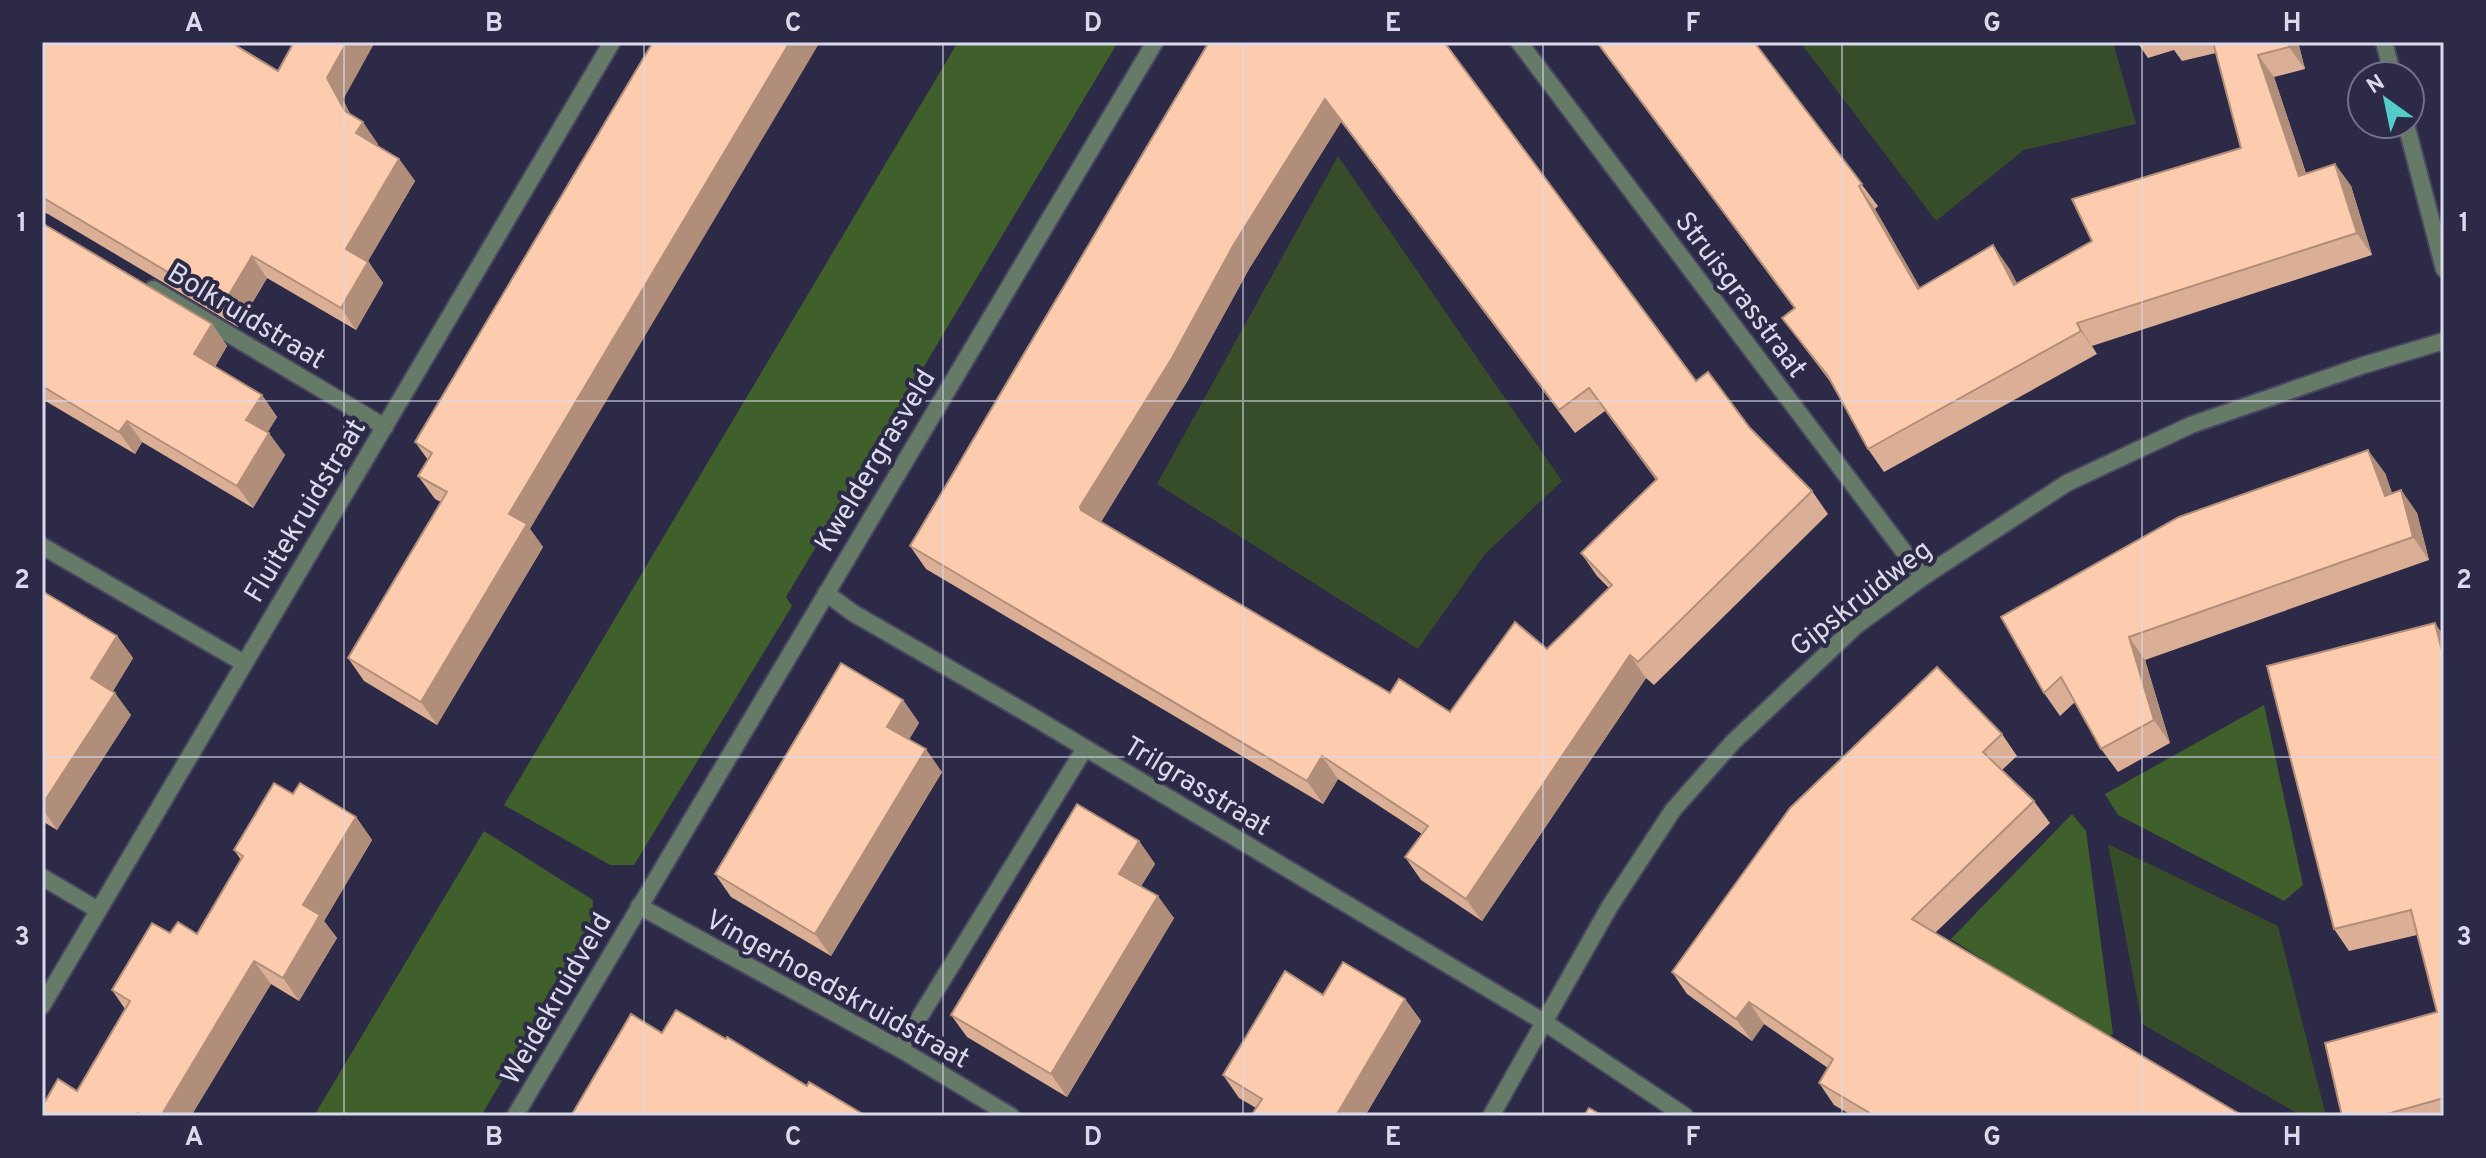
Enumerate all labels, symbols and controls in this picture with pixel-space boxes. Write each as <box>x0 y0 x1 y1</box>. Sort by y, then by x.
text: A <box>185 8 203 41</box>
text: B <box>485 8 503 41</box>
text: C <box>785 8 801 41</box>
text: D <box>1084 8 1102 41</box>
text: E <box>1385 8 1401 41</box>
text: F <box>1686 8 1701 41</box>
text: G <box>1983 8 2001 41</box>
text: H <box>2283 8 2301 41</box>
north arrow <box>2346 60 2426 140</box>
text: N <box>2362 70 2390 101</box>
street label: Struisgrasstraat <box>1665 206 1814 386</box>
text: 1 <box>17 208 27 241</box>
text: 1 <box>2459 208 2469 241</box>
street label: Bolkruidstraat <box>160 256 331 379</box>
street label: Kweldergrasveld <box>808 364 945 559</box>
street label: Fluitekruidstraat <box>238 413 376 610</box>
street label: Gipskruidweg <box>1784 533 1940 666</box>
text: 2 <box>14 565 30 598</box>
text: 2 <box>2456 565 2472 598</box>
street label: Trilgrasstraat <box>1116 729 1277 846</box>
street label: Vingerhoedskruidstraat <box>698 903 975 1078</box>
street label: Weidekruidveld <box>494 907 621 1092</box>
text: 3 <box>14 922 30 955</box>
text: 3 <box>2456 922 2472 955</box>
text: A <box>185 1122 203 1155</box>
text: B <box>485 1122 503 1155</box>
text: C <box>785 1122 801 1155</box>
text: D <box>1084 1122 1102 1155</box>
text: E <box>1385 1122 1401 1155</box>
text: F <box>1686 1122 1701 1155</box>
text: G <box>1983 1122 2001 1155</box>
text: H <box>2283 1122 2301 1155</box>

